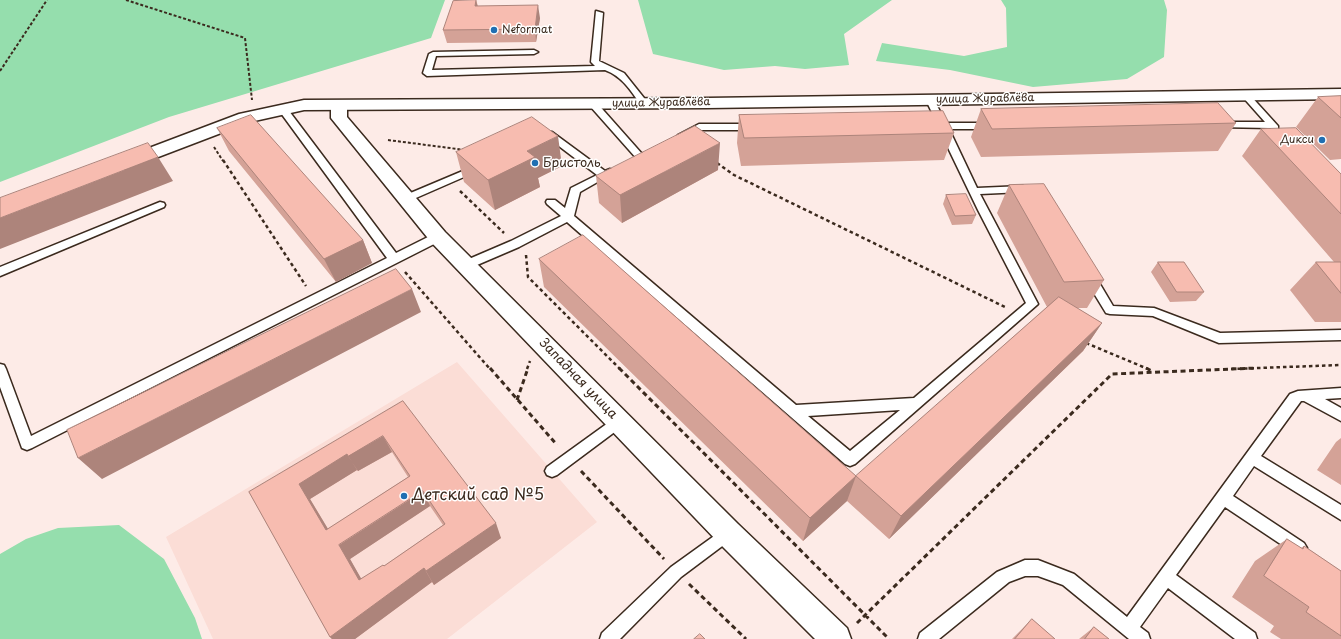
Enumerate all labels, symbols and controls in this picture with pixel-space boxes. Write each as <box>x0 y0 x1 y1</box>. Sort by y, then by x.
place label: Neformat <box>502 23 552 37</box>
marker: Neformat <box>489 25 499 35</box>
street label: улица Журавлёва <box>936 92 1034 106</box>
street label: улица Журавлёва <box>612 96 710 110</box>
place label: Дикси <box>1280 133 1314 147</box>
marker: Дикси <box>1317 135 1327 145</box>
place label: Бристоль <box>543 155 601 171</box>
marker: Бристоль <box>530 158 540 168</box>
street label: Западная улица <box>536 336 620 422</box>
place label: Детский сад №5 <box>412 486 544 506</box>
marker: Детский сад №5 <box>399 491 409 501</box>

